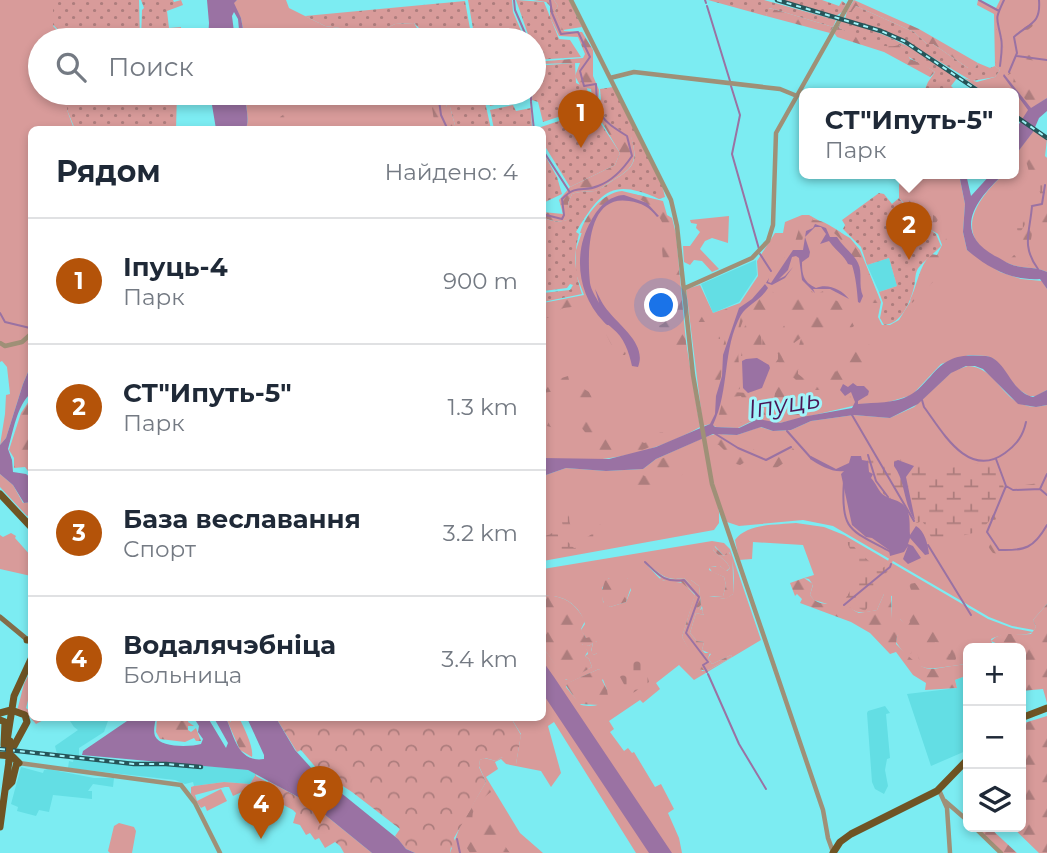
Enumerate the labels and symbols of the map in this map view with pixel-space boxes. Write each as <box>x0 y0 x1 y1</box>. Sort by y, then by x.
pin: 1 <box>558 90 604 148</box>
pin: 2 <box>886 202 932 260</box>
your location <box>644 288 678 322</box>
water label: Іпуць <box>746 383 822 425</box>
pin: 3 <box>297 766 343 824</box>
pin: 4 <box>238 781 284 839</box>

